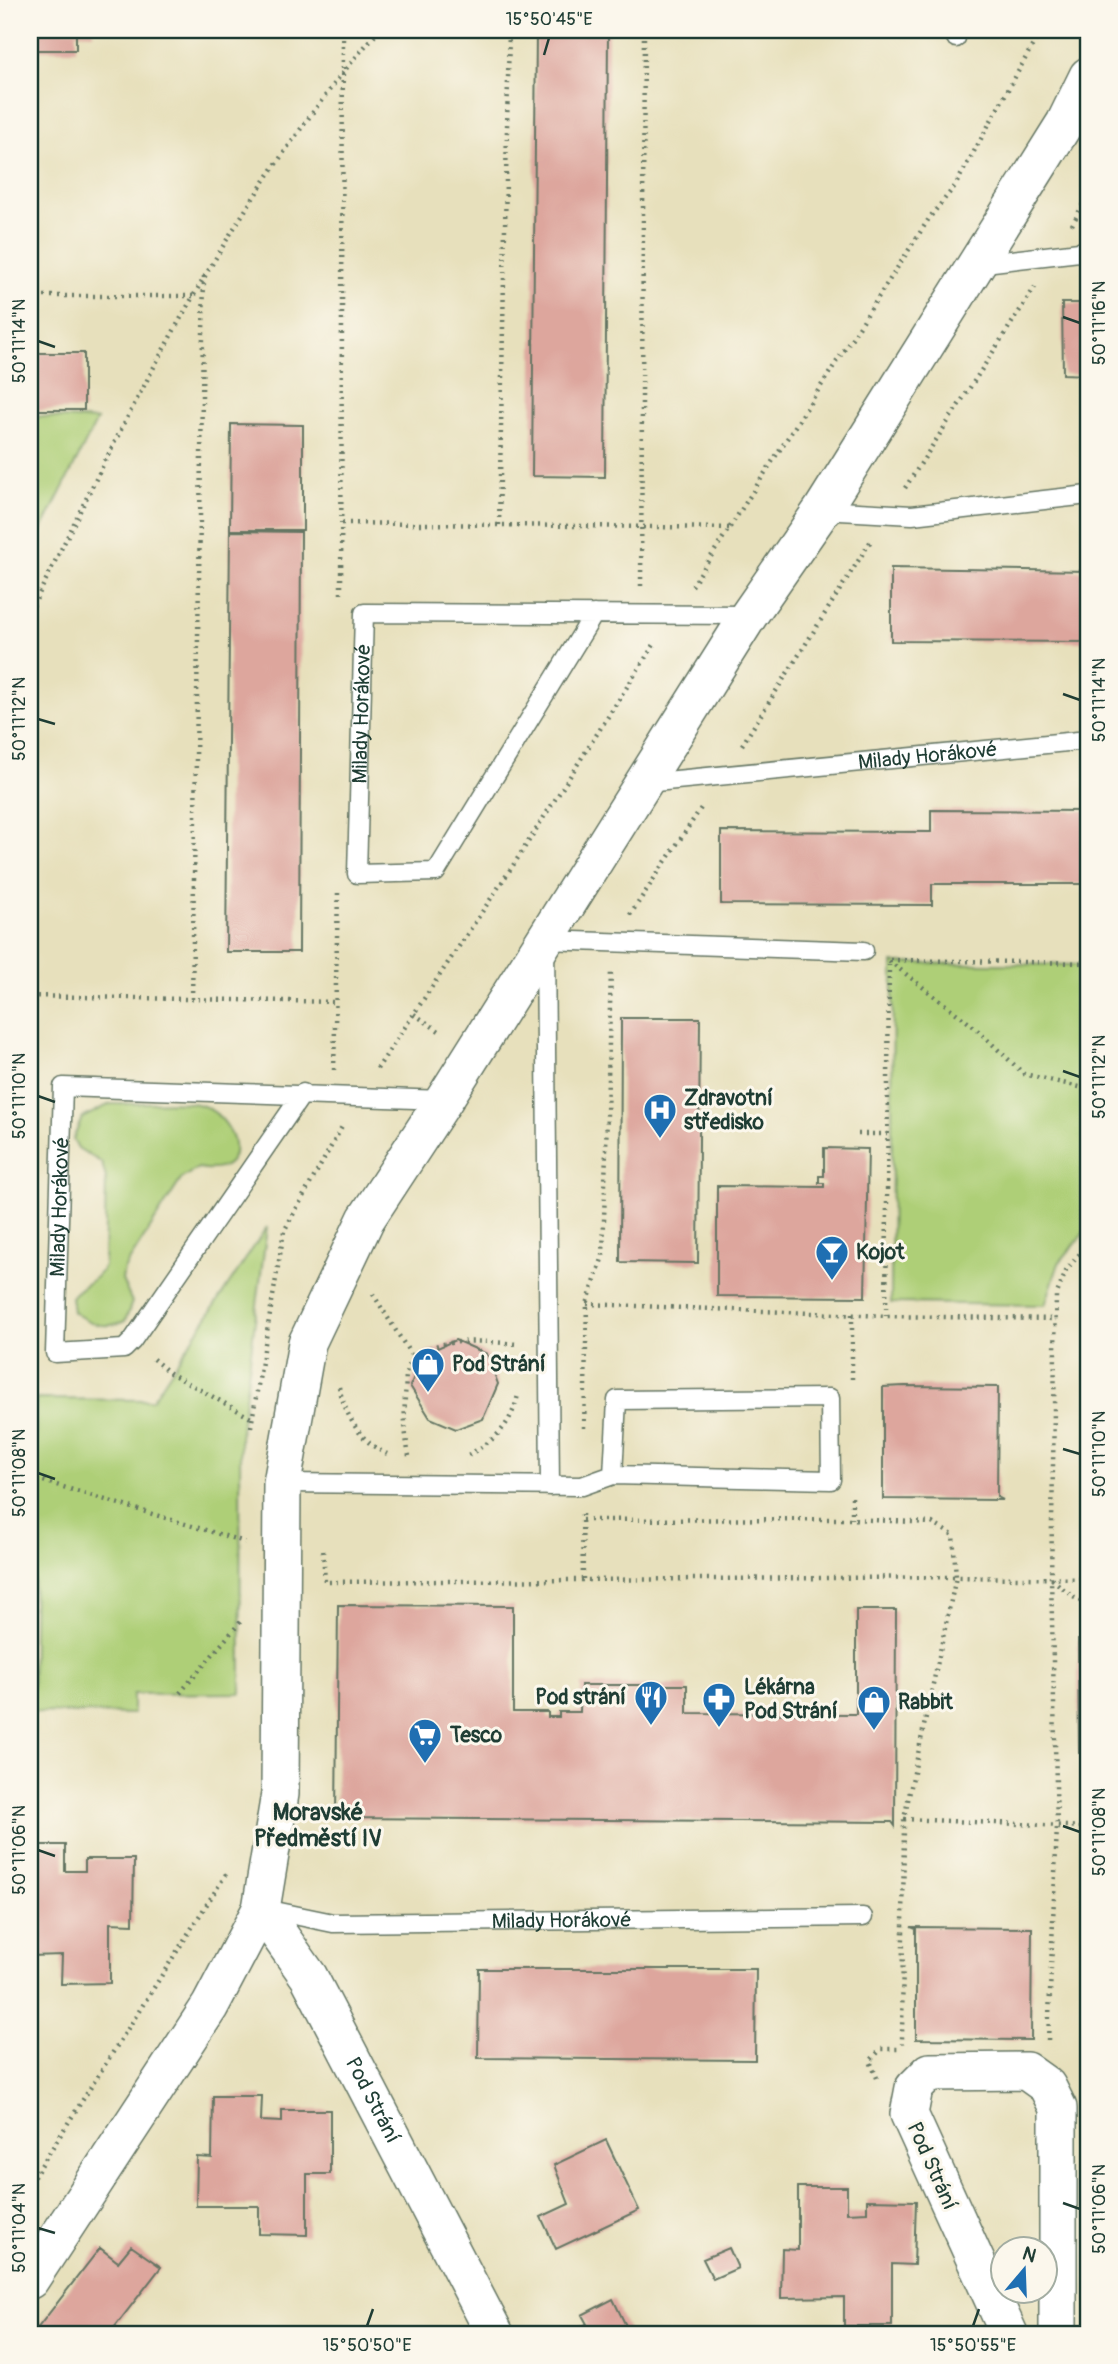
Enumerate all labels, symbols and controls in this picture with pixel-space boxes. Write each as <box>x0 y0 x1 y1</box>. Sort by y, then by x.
text: 15°50'45"E <box>505 8 593 31</box>
text: 50°11'16"N <box>1088 281 1111 365</box>
text: 50°11'14"N <box>8 299 31 383</box>
street label: Milady Horákové <box>346 643 377 784</box>
text: 50°11'14"N <box>1088 658 1111 742</box>
text: 50°11'12"N <box>8 677 31 761</box>
street label: Milady Horákové <box>857 735 999 776</box>
text: 50°11'12"N <box>1088 1035 1111 1119</box>
text: 50°11'10"N <box>8 1053 31 1139</box>
place label: Zdravotní středisko <box>684 1085 773 1136</box>
hospital icon: Zdravotní středisko <box>641 1091 679 1140</box>
street label: Milady Horákové <box>44 1136 75 1277</box>
bar icon: Kojot <box>813 1233 851 1282</box>
place label: Kojot <box>856 1239 905 1266</box>
shop icon: Pod Strání <box>409 1345 447 1394</box>
place label: Pod Strání <box>452 1351 546 1378</box>
text: 50°11'10"N <box>1088 1411 1111 1497</box>
text: 50°11'08"N <box>8 1429 31 1517</box>
place label: Lékárna Pod Strání <box>744 1674 838 1725</box>
restaurant icon: Pod strání <box>632 1678 670 1727</box>
pharmacy icon: Lékárna Pod Strání <box>700 1680 738 1729</box>
shop icon: Rabbit <box>855 1683 893 1732</box>
place label: Pod strání <box>535 1684 626 1711</box>
place label: Rabbit <box>898 1689 953 1716</box>
supermarket icon: Tesco <box>406 1716 444 1765</box>
place label: Tesco <box>449 1722 503 1749</box>
text: 50°11'08"N <box>1088 1788 1111 1876</box>
district label: Moravské Předměstí IV <box>254 1798 382 1853</box>
text: 50°11'06"N <box>8 1805 31 1895</box>
street label: Milady Horákové <box>491 1906 632 1935</box>
street label: Pod Strání <box>340 2052 407 2148</box>
street label: Pod Strání <box>901 2118 963 2214</box>
text: 50°11'06"N <box>1088 2164 1111 2254</box>
text: 50°11'04"N <box>8 2183 31 2273</box>
north arrow <box>988 2234 1058 2304</box>
text: N <box>1019 2241 1039 2268</box>
text: 15°50'50"E <box>322 2334 412 2357</box>
text: 15°50'55"E <box>930 2334 1016 2357</box>

